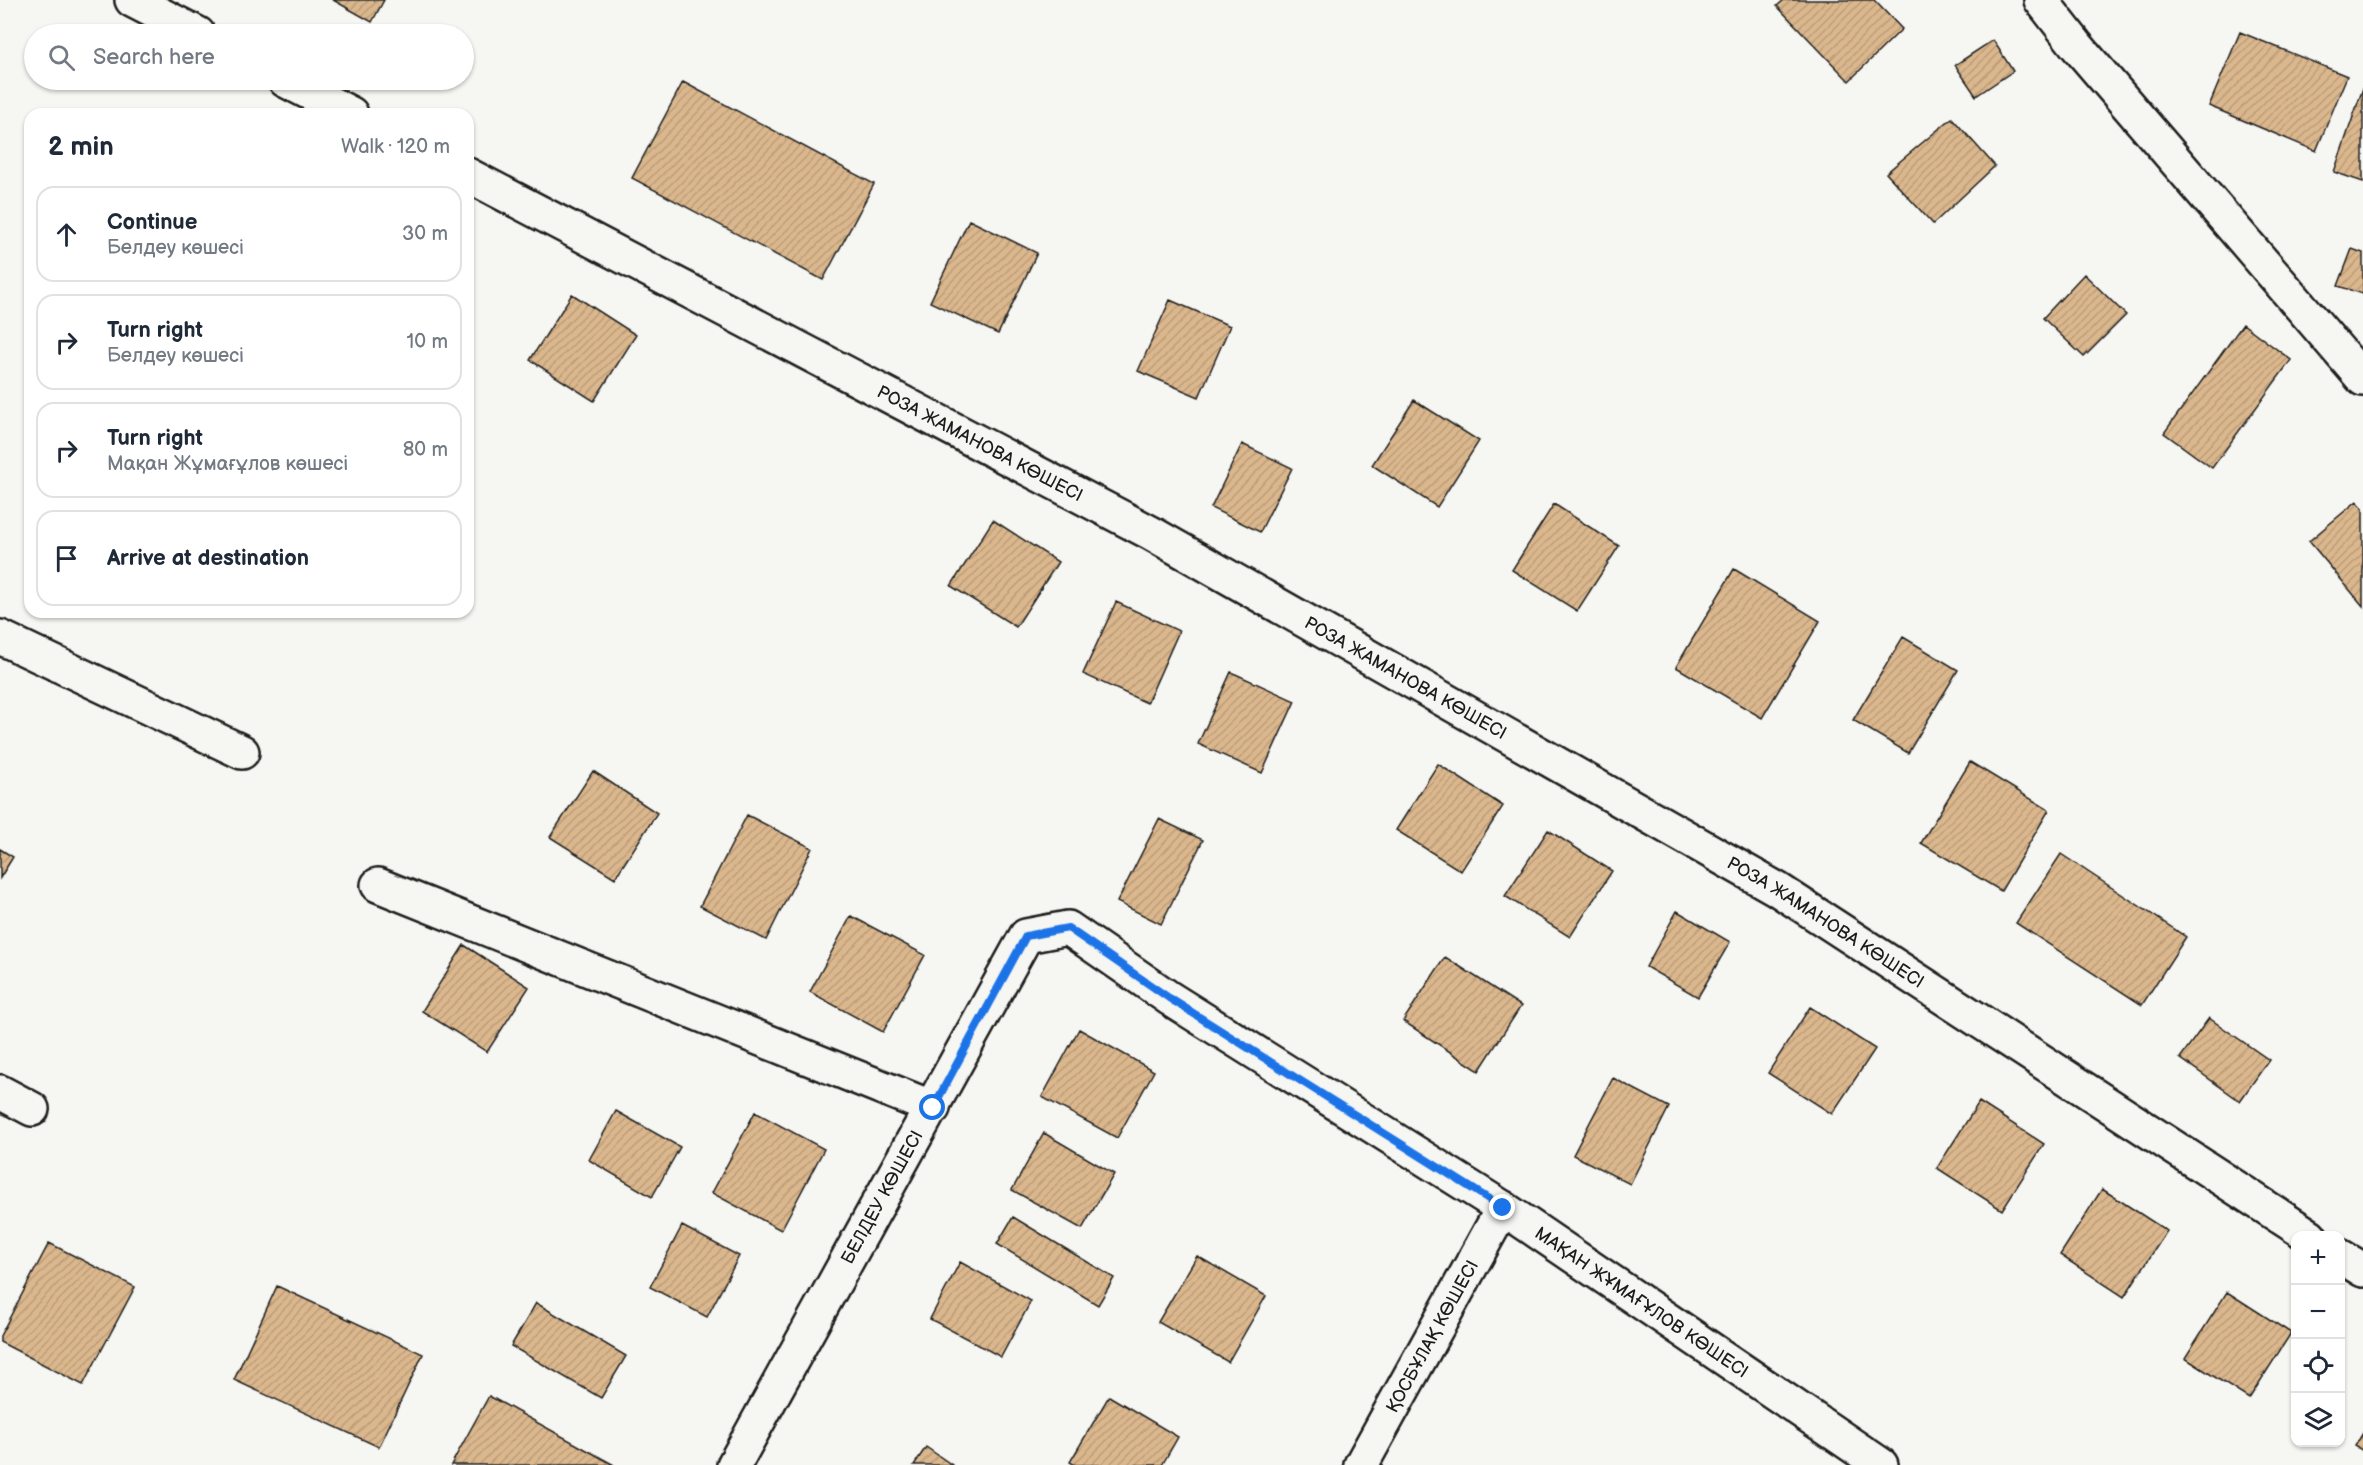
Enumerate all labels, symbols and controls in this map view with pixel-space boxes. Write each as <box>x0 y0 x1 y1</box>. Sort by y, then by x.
search box <box>24 24 474 90</box>
icon: search <box>45 41 78 74</box>
text: Search here <box>93 44 215 71</box>
text: 2 min <box>48 132 114 163</box>
text: Walk · 120 m <box>341 135 450 159</box>
text: Continue <box>107 209 197 236</box>
icon: ahead <box>50 218 83 251</box>
text: 30 m <box>402 222 448 246</box>
text: Белдеу көшесі <box>107 236 244 260</box>
text: Turn right <box>107 317 203 344</box>
icon: right <box>50 326 83 359</box>
text: 10 m <box>407 330 448 354</box>
text: Белдеу көшесі <box>107 344 244 368</box>
street label: РОЗА ЖАМАНОВА КӨШЕСІ <box>874 381 1086 506</box>
text: Turn right <box>107 425 203 452</box>
icon: right <box>50 434 83 467</box>
text: 80 m <box>403 438 448 462</box>
text: Мақан Жұмағұлов көшесі <box>107 452 348 476</box>
icon: arrive <box>50 542 83 575</box>
text: Arrive at destination <box>107 545 309 572</box>
street label: РОЗА ЖАМАНОВА КӨШЕСІ <box>1301 612 1510 744</box>
street label: РОЗА ЖАМАНОВА КӨШЕСІ <box>1723 852 1928 992</box>
route start <box>919 1094 945 1120</box>
street label: БЕЛДЕУ КӨШЕСІ <box>837 1127 927 1267</box>
route end <box>1489 1194 1515 1220</box>
street label: МАҚАН ЖҰМАҒҰЛОВ КӨШЕСІ <box>1531 1222 1752 1382</box>
map controls <box>2291 1231 2345 1447</box>
button: + <box>2291 1231 2345 1285</box>
street label: ҚОСБҰЛАҚ КӨШЕСІ <box>1382 1257 1483 1416</box>
button: − <box>2291 1285 2345 1339</box>
button: locate <box>2291 1339 2345 1393</box>
button: layers <box>2291 1393 2345 1447</box>

